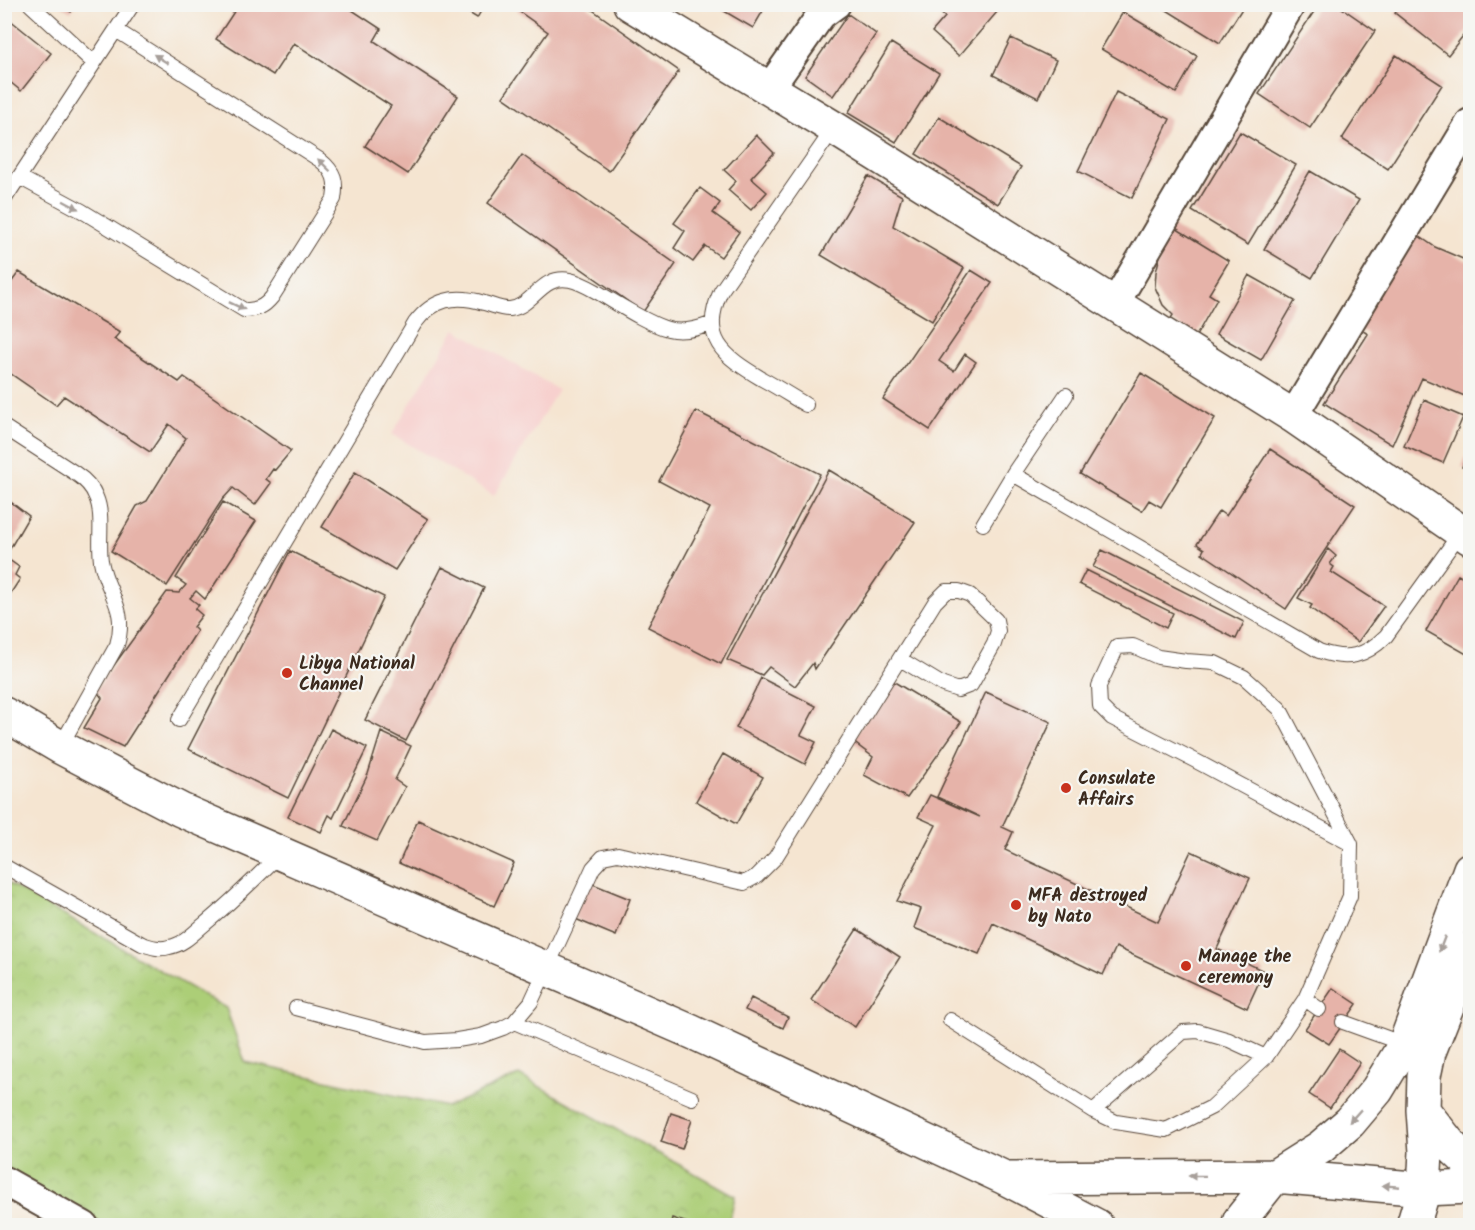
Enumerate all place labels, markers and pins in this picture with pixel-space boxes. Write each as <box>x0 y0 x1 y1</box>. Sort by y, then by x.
place label: Libya National Channel <box>299 650 415 700</box>
marker: Libya National Channel <box>280 666 294 680</box>
place label: Consulate Affairs <box>1078 765 1156 815</box>
marker: Consulate Affairs <box>1059 781 1073 795</box>
place label: MFA destroyed by Nato <box>1028 882 1148 932</box>
marker: MFA destroyed by Nato <box>1009 898 1023 912</box>
place label: Manage the ceremony <box>1198 943 1292 993</box>
marker: Manage the ceremony <box>1179 959 1193 973</box>

